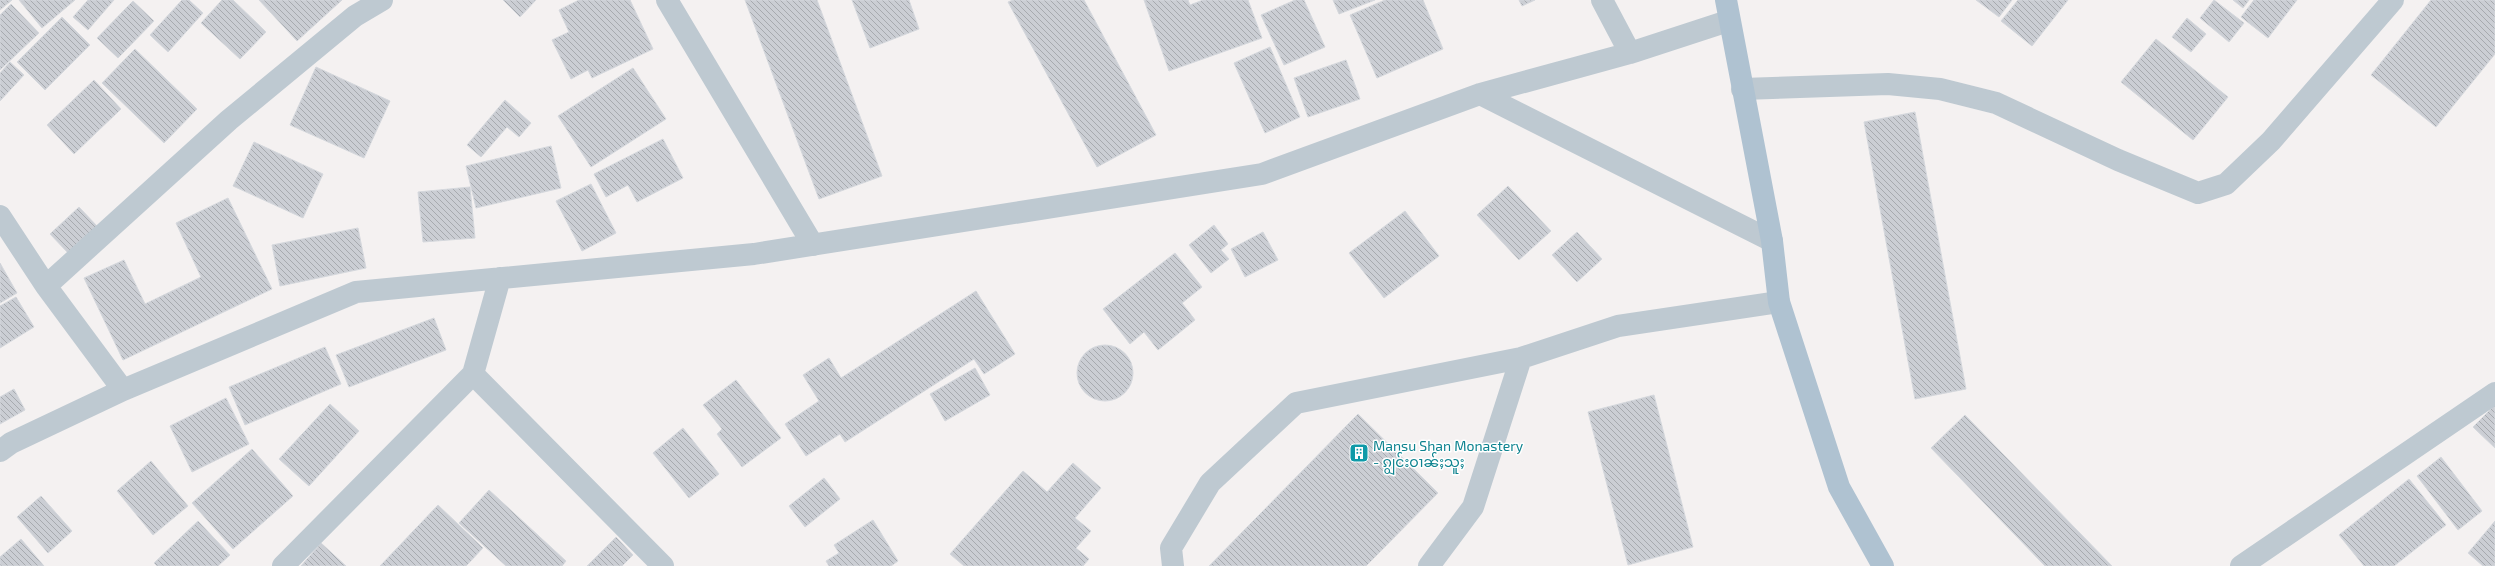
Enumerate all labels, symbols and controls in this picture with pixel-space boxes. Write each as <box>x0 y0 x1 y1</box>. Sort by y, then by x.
place label: Mansu Shan Monastery - ၵျွင်းဝၢၼ်ႈသူႈ <box>1373 437 1524 475</box>
building icon: Mansu Shan Monastery - ၵျွင်းဝၢၼ်ႈသူႈ <box>1348 442 1370 464</box>

